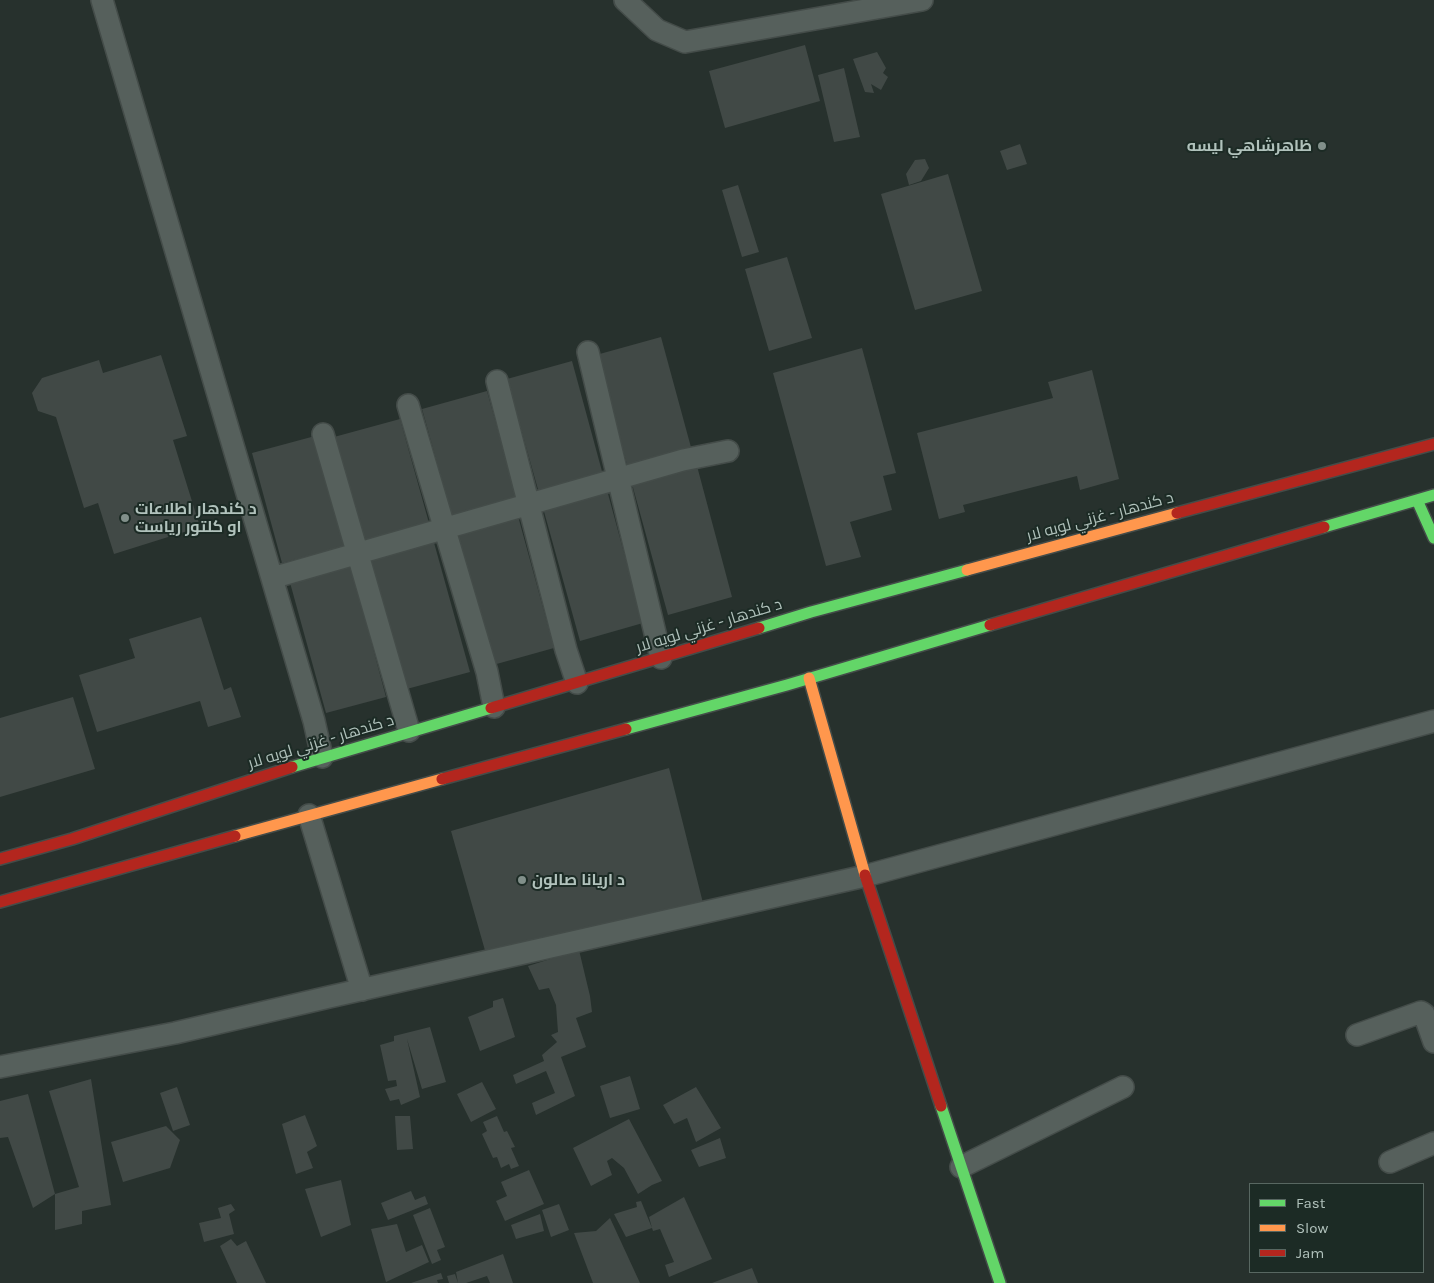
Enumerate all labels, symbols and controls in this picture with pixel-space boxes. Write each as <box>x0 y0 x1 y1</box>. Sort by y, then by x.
place label: ظاهرشاهي لیسه <box>1187 136 1312 156</box>
marker: ظاهرشاهي لیسه <box>1316 140 1328 152</box>
street label: د کندهار - غزني لويه لار <box>1024 488 1176 546</box>
place label: د کندهار اطلاعات او کلتور رياست <box>135 499 257 537</box>
marker: د کندهار اطلاعات او کلتور رياست <box>119 512 131 524</box>
street label: د کندهار - غزني لويه لار <box>634 595 784 657</box>
street label: د کندهار - غزني لويه لار <box>246 711 396 773</box>
place label: د اریانا صالون <box>532 870 625 890</box>
marker: د اریانا صالون <box>516 874 528 886</box>
legend <box>1249 1183 1424 1273</box>
text: Fast <box>1296 1194 1325 1212</box>
text: Slow <box>1296 1219 1328 1237</box>
text: Jam <box>1296 1244 1324 1262</box>

